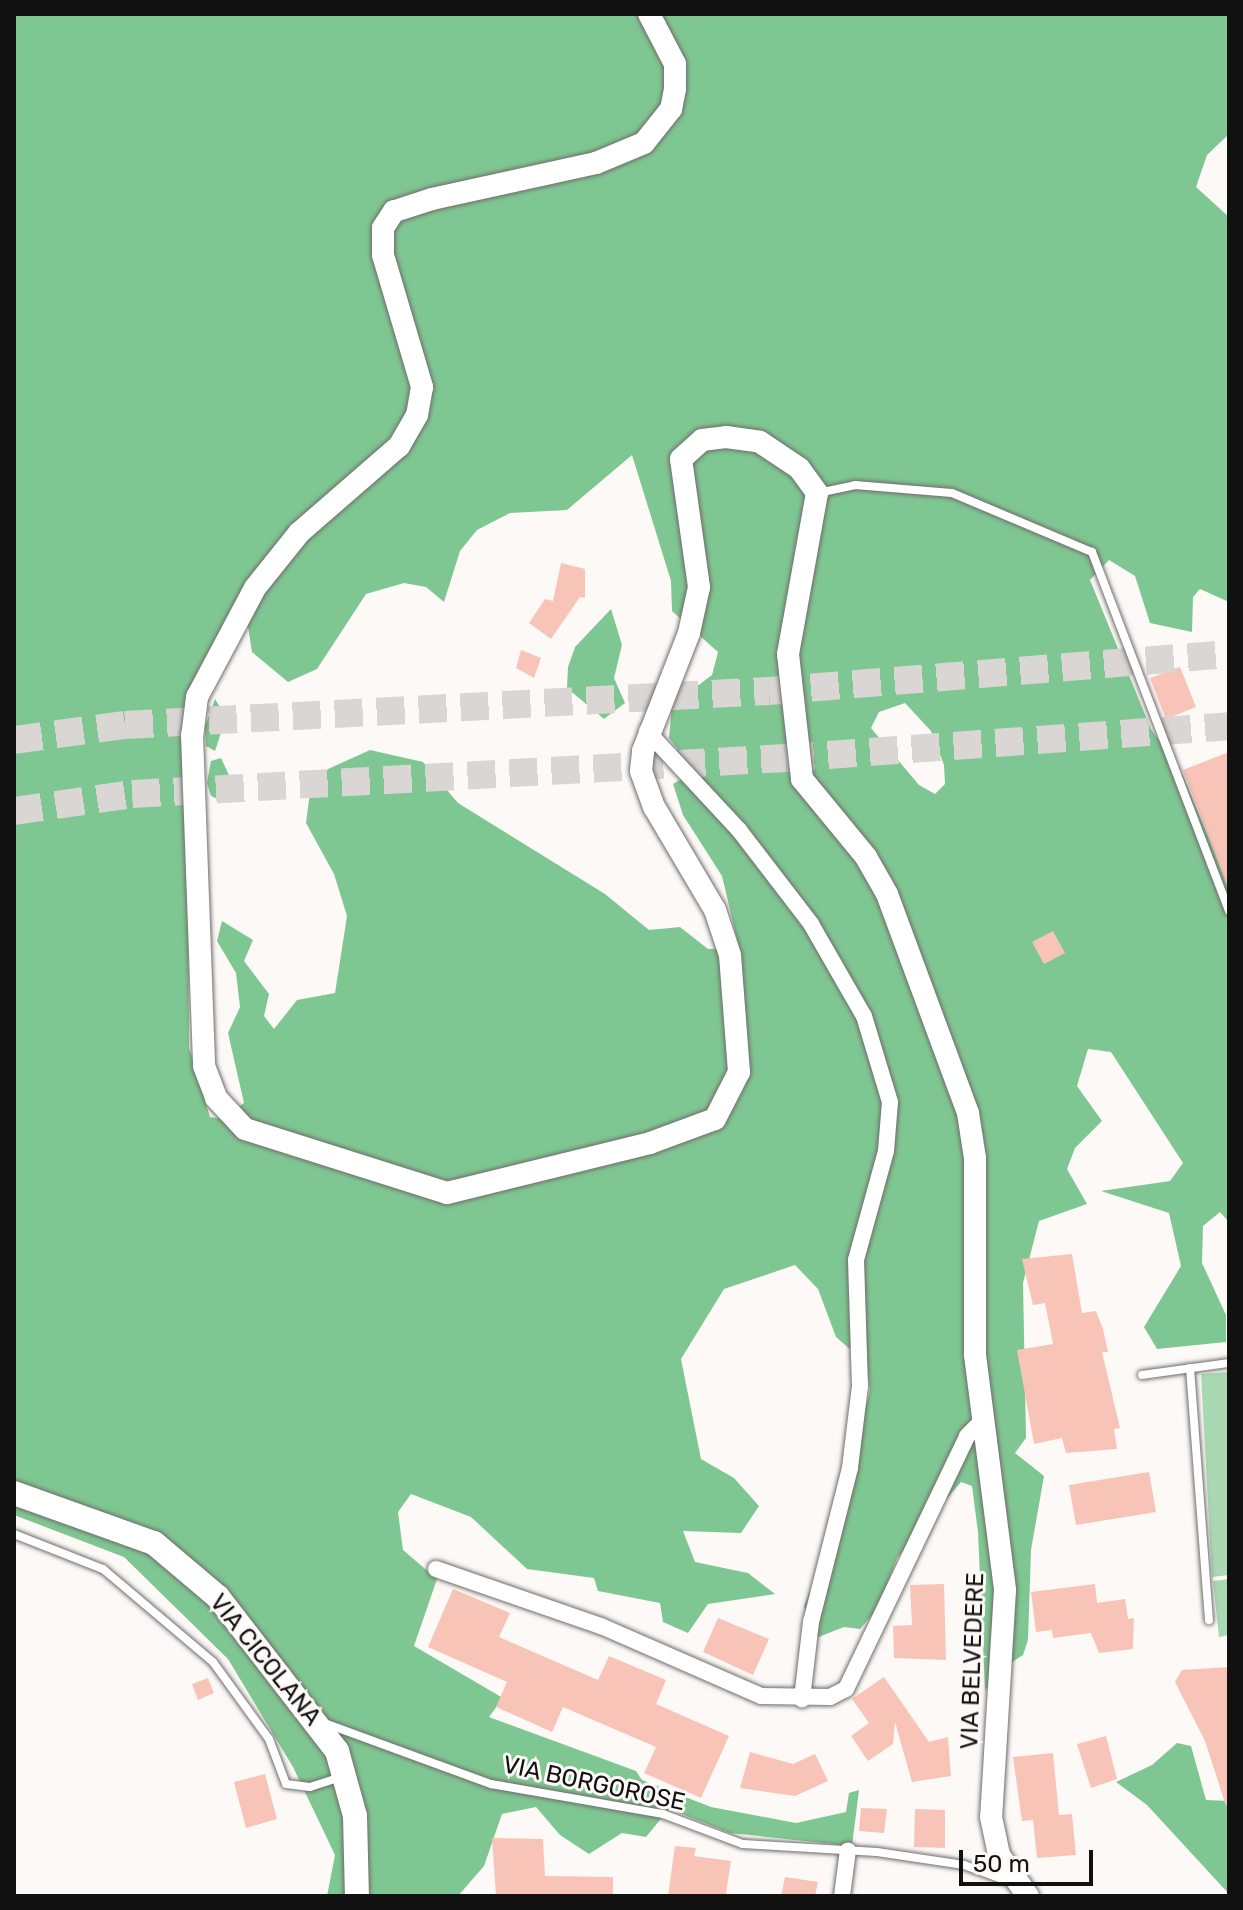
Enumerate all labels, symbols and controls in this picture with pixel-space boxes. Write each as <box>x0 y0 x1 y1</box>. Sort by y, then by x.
street label: VIA BELVEDERE <box>956 1572 990 1750</box>
street label: VIA CICOLANA <box>203 1588 327 1732</box>
street label: VIA BORGOROSE <box>500 1751 688 1817</box>
scale bar <box>963 1834 1097 1884</box>
text: 50 m <box>973 1850 1030 1878</box>

